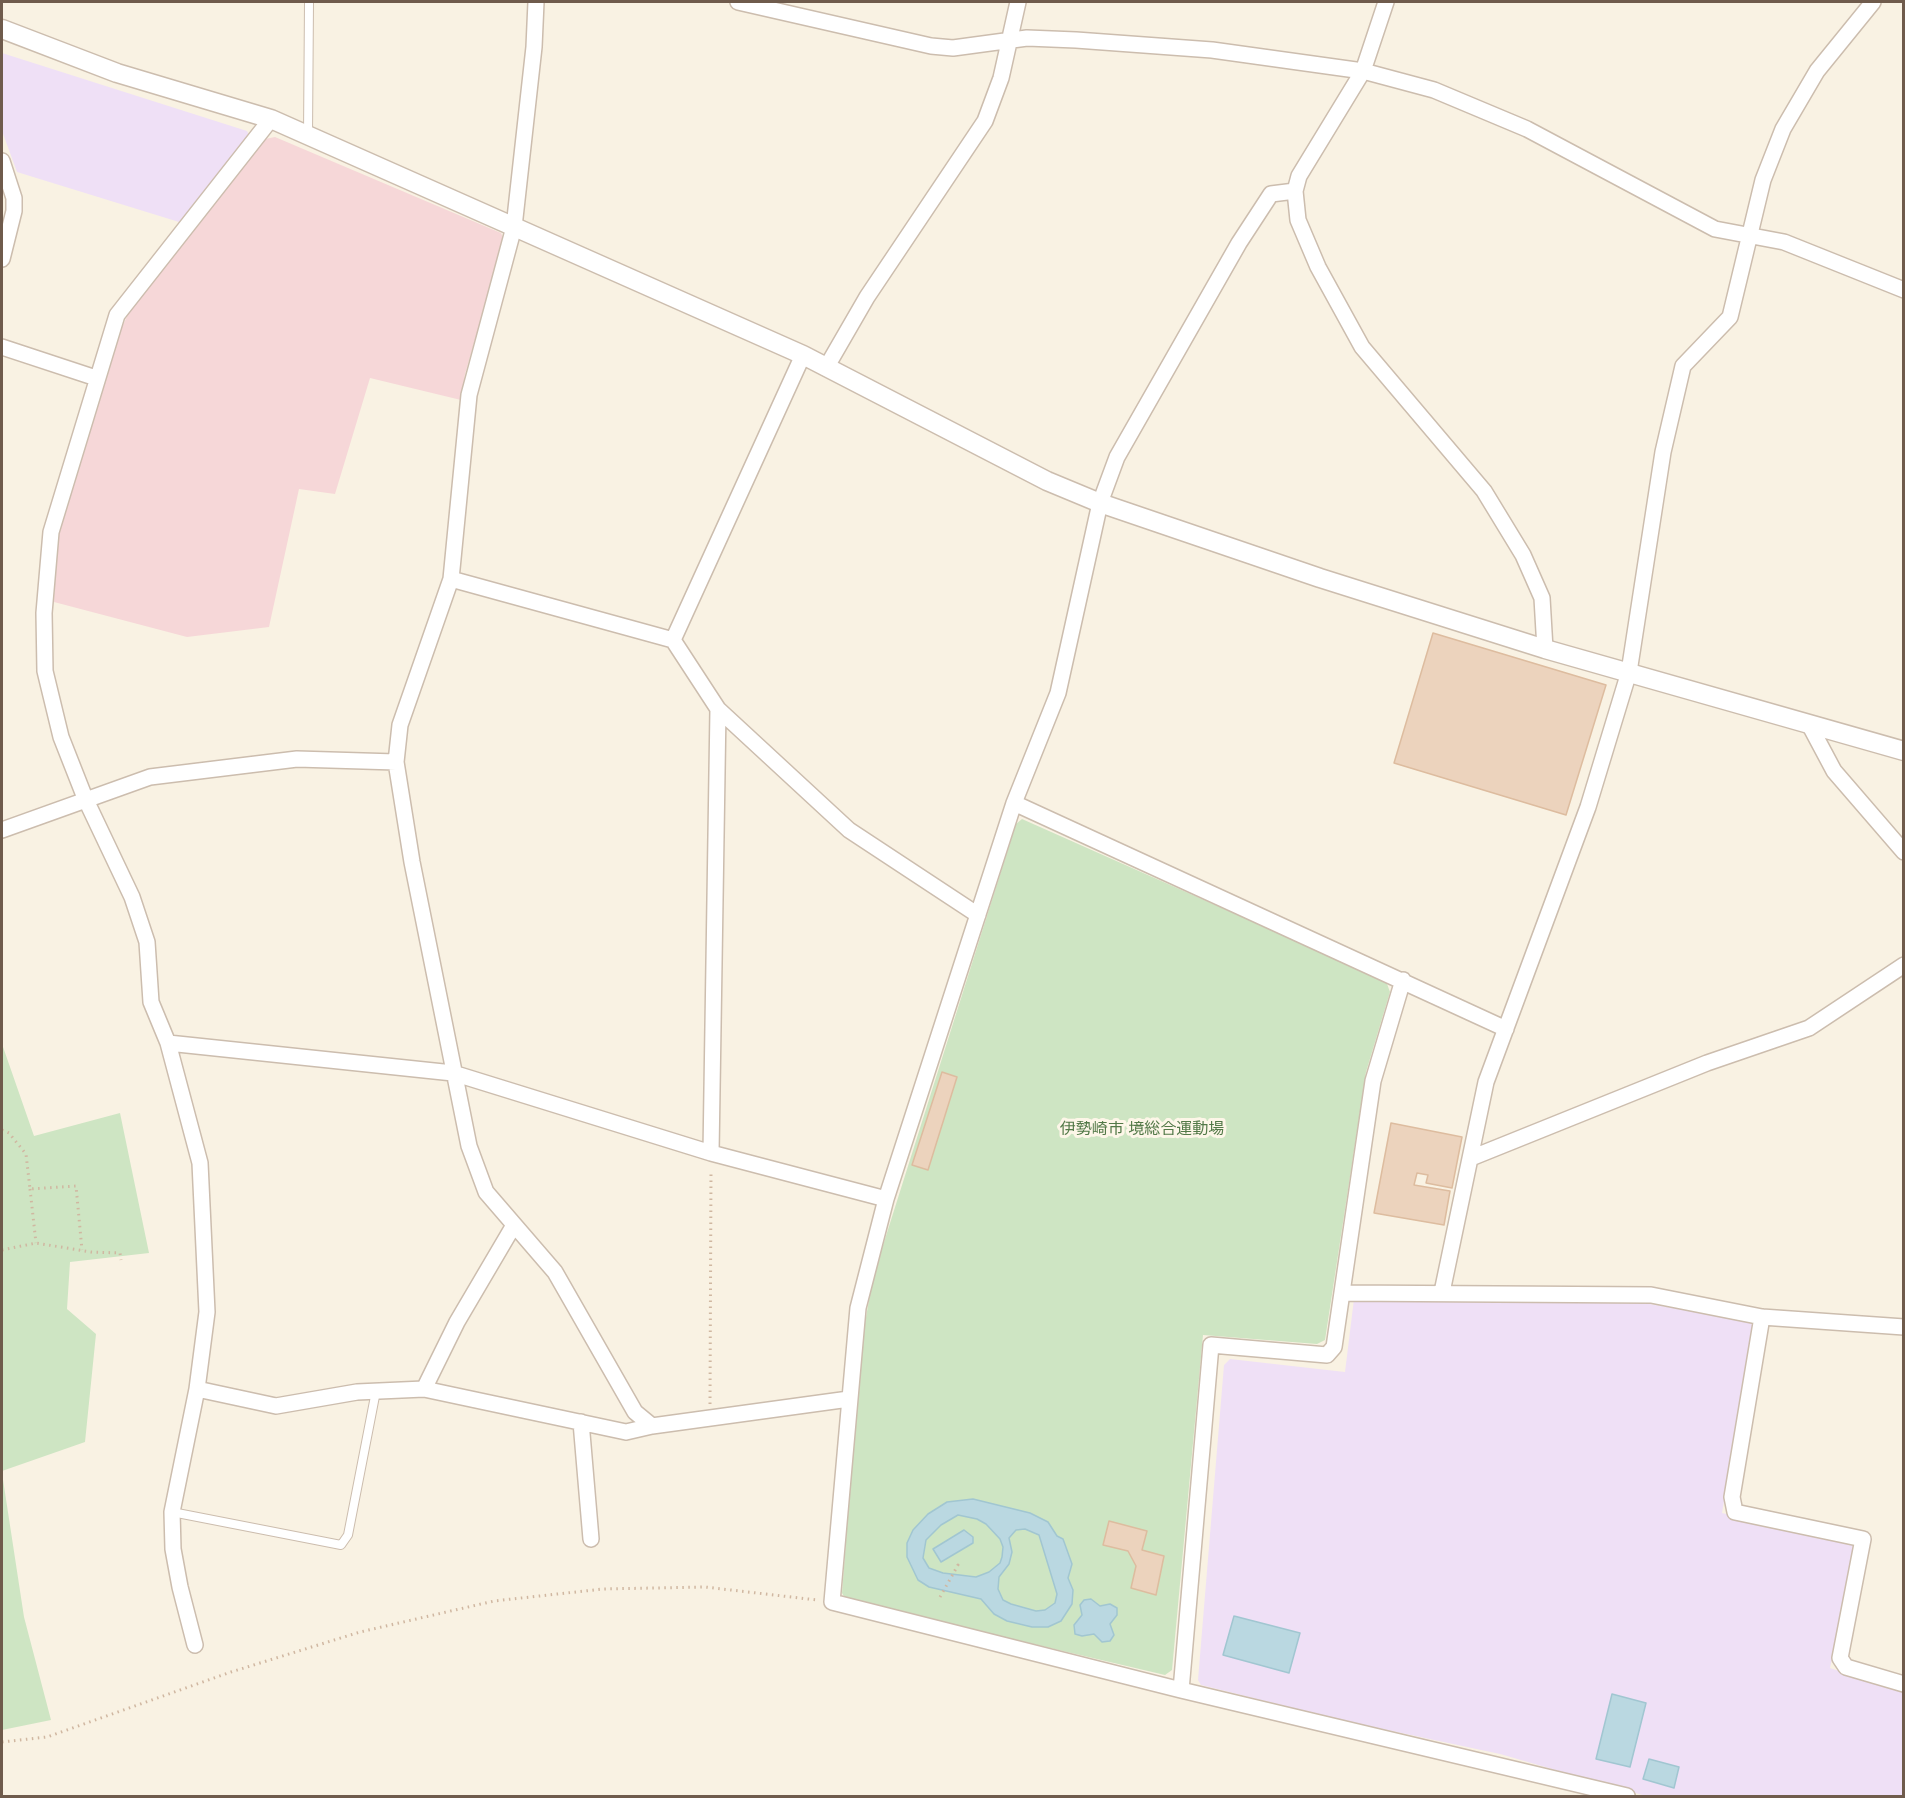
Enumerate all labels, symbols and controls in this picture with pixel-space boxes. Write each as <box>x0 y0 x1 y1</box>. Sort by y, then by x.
park label: 伊勢崎市 境総合運動場 <box>1060 1119 1224 1139</box>

